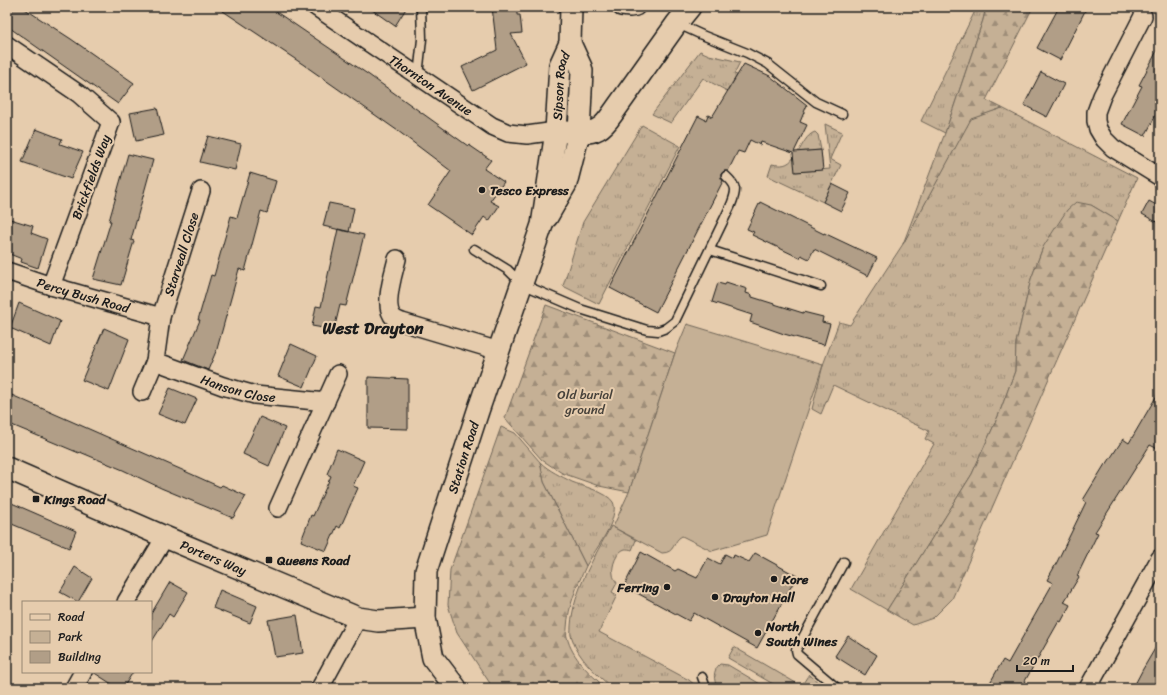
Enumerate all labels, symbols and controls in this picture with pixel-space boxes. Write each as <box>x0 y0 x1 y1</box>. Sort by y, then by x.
street label: Sipson Road <box>545 46 577 121</box>
street label: Thornton Avenue <box>384 48 478 122</box>
street label: Brickfields Way <box>65 131 117 223</box>
place label: Tesco Express <box>490 179 570 202</box>
marker: Tesco Express <box>477 185 487 195</box>
street label: Starveall Close <box>157 209 205 299</box>
street label: Percy Bush Road <box>34 271 133 319</box>
district label: West Drayton <box>322 313 424 343</box>
street label: Hanson Close <box>198 367 277 409</box>
park label: Old burial ground <box>557 383 613 421</box>
street label: Station Road <box>440 417 486 496</box>
place label: Kings Road <box>43 488 107 511</box>
marker: Kings Road <box>31 494 41 504</box>
street label: Porters Way <box>177 533 251 582</box>
place label: Queens Road <box>276 549 351 572</box>
marker: Queens Road <box>264 555 274 565</box>
place label: Kore <box>781 568 809 591</box>
marker: Kore <box>769 574 779 584</box>
place label: Ferring <box>616 576 659 599</box>
marker: Ferring <box>662 582 672 592</box>
place label: Drayton Hall <box>723 586 796 609</box>
marker: Drayton Hall <box>710 592 720 602</box>
legend <box>22 601 152 673</box>
text: Road <box>58 606 85 628</box>
place label: North South Wines <box>765 615 838 653</box>
text: Park <box>58 626 83 648</box>
marker: North South Wines <box>753 628 763 638</box>
text: Building <box>58 646 101 668</box>
scale bar <box>1017 647 1073 673</box>
text: 20 m <box>1023 650 1050 672</box>

